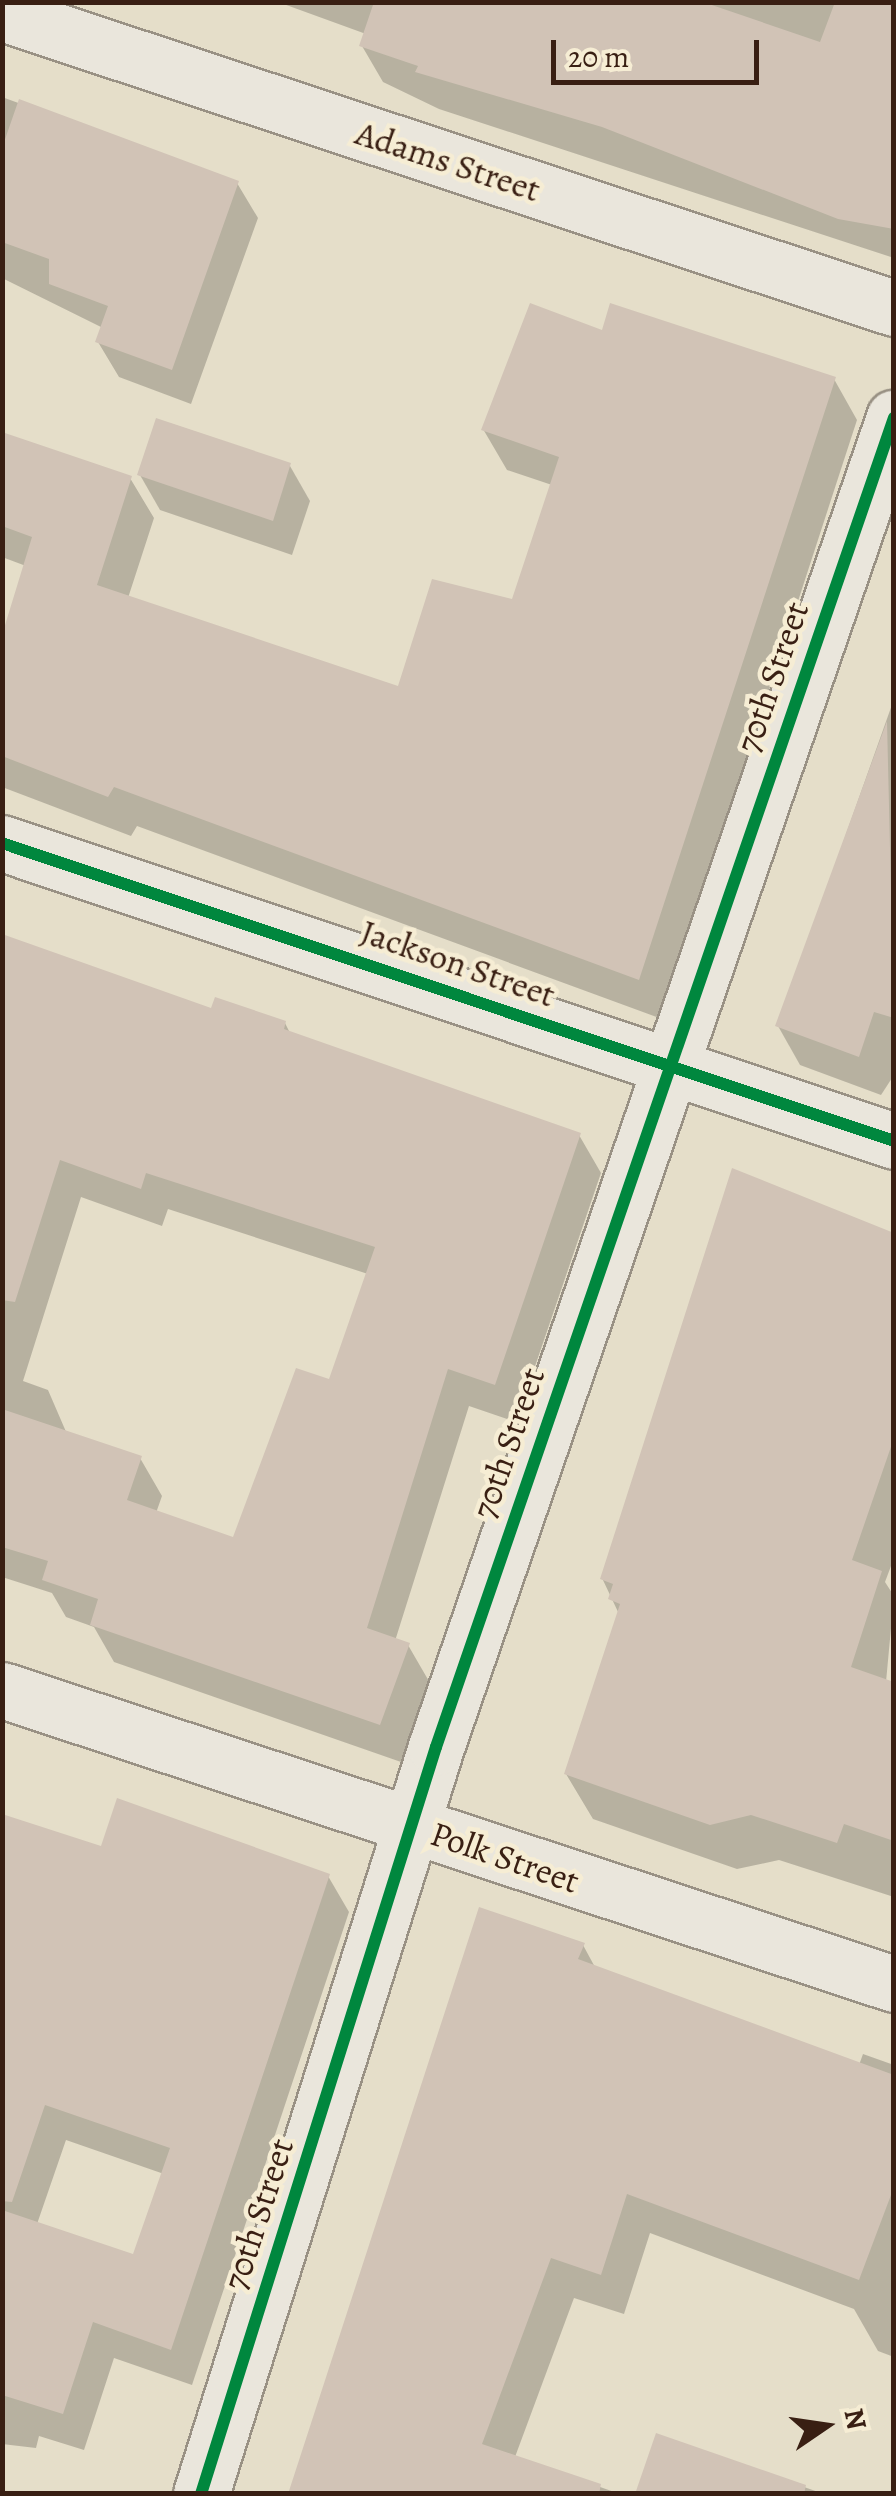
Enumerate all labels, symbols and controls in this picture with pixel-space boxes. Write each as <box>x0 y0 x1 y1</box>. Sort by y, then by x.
scale bar <box>556 20 764 82</box>
text: 20 m <box>568 37 629 77</box>
street label: Adams Street <box>351 111 545 211</box>
street label: 70th Street <box>727 596 817 758</box>
street label: Jackson Street <box>355 910 561 1016</box>
street label: 70th Street <box>463 1362 553 1524</box>
street label: Polk Street <box>425 1812 585 1902</box>
street label: 70th Street <box>214 2133 302 2295</box>
north arrow <box>776 2376 876 2476</box>
text: N <box>834 2405 876 2433</box>

